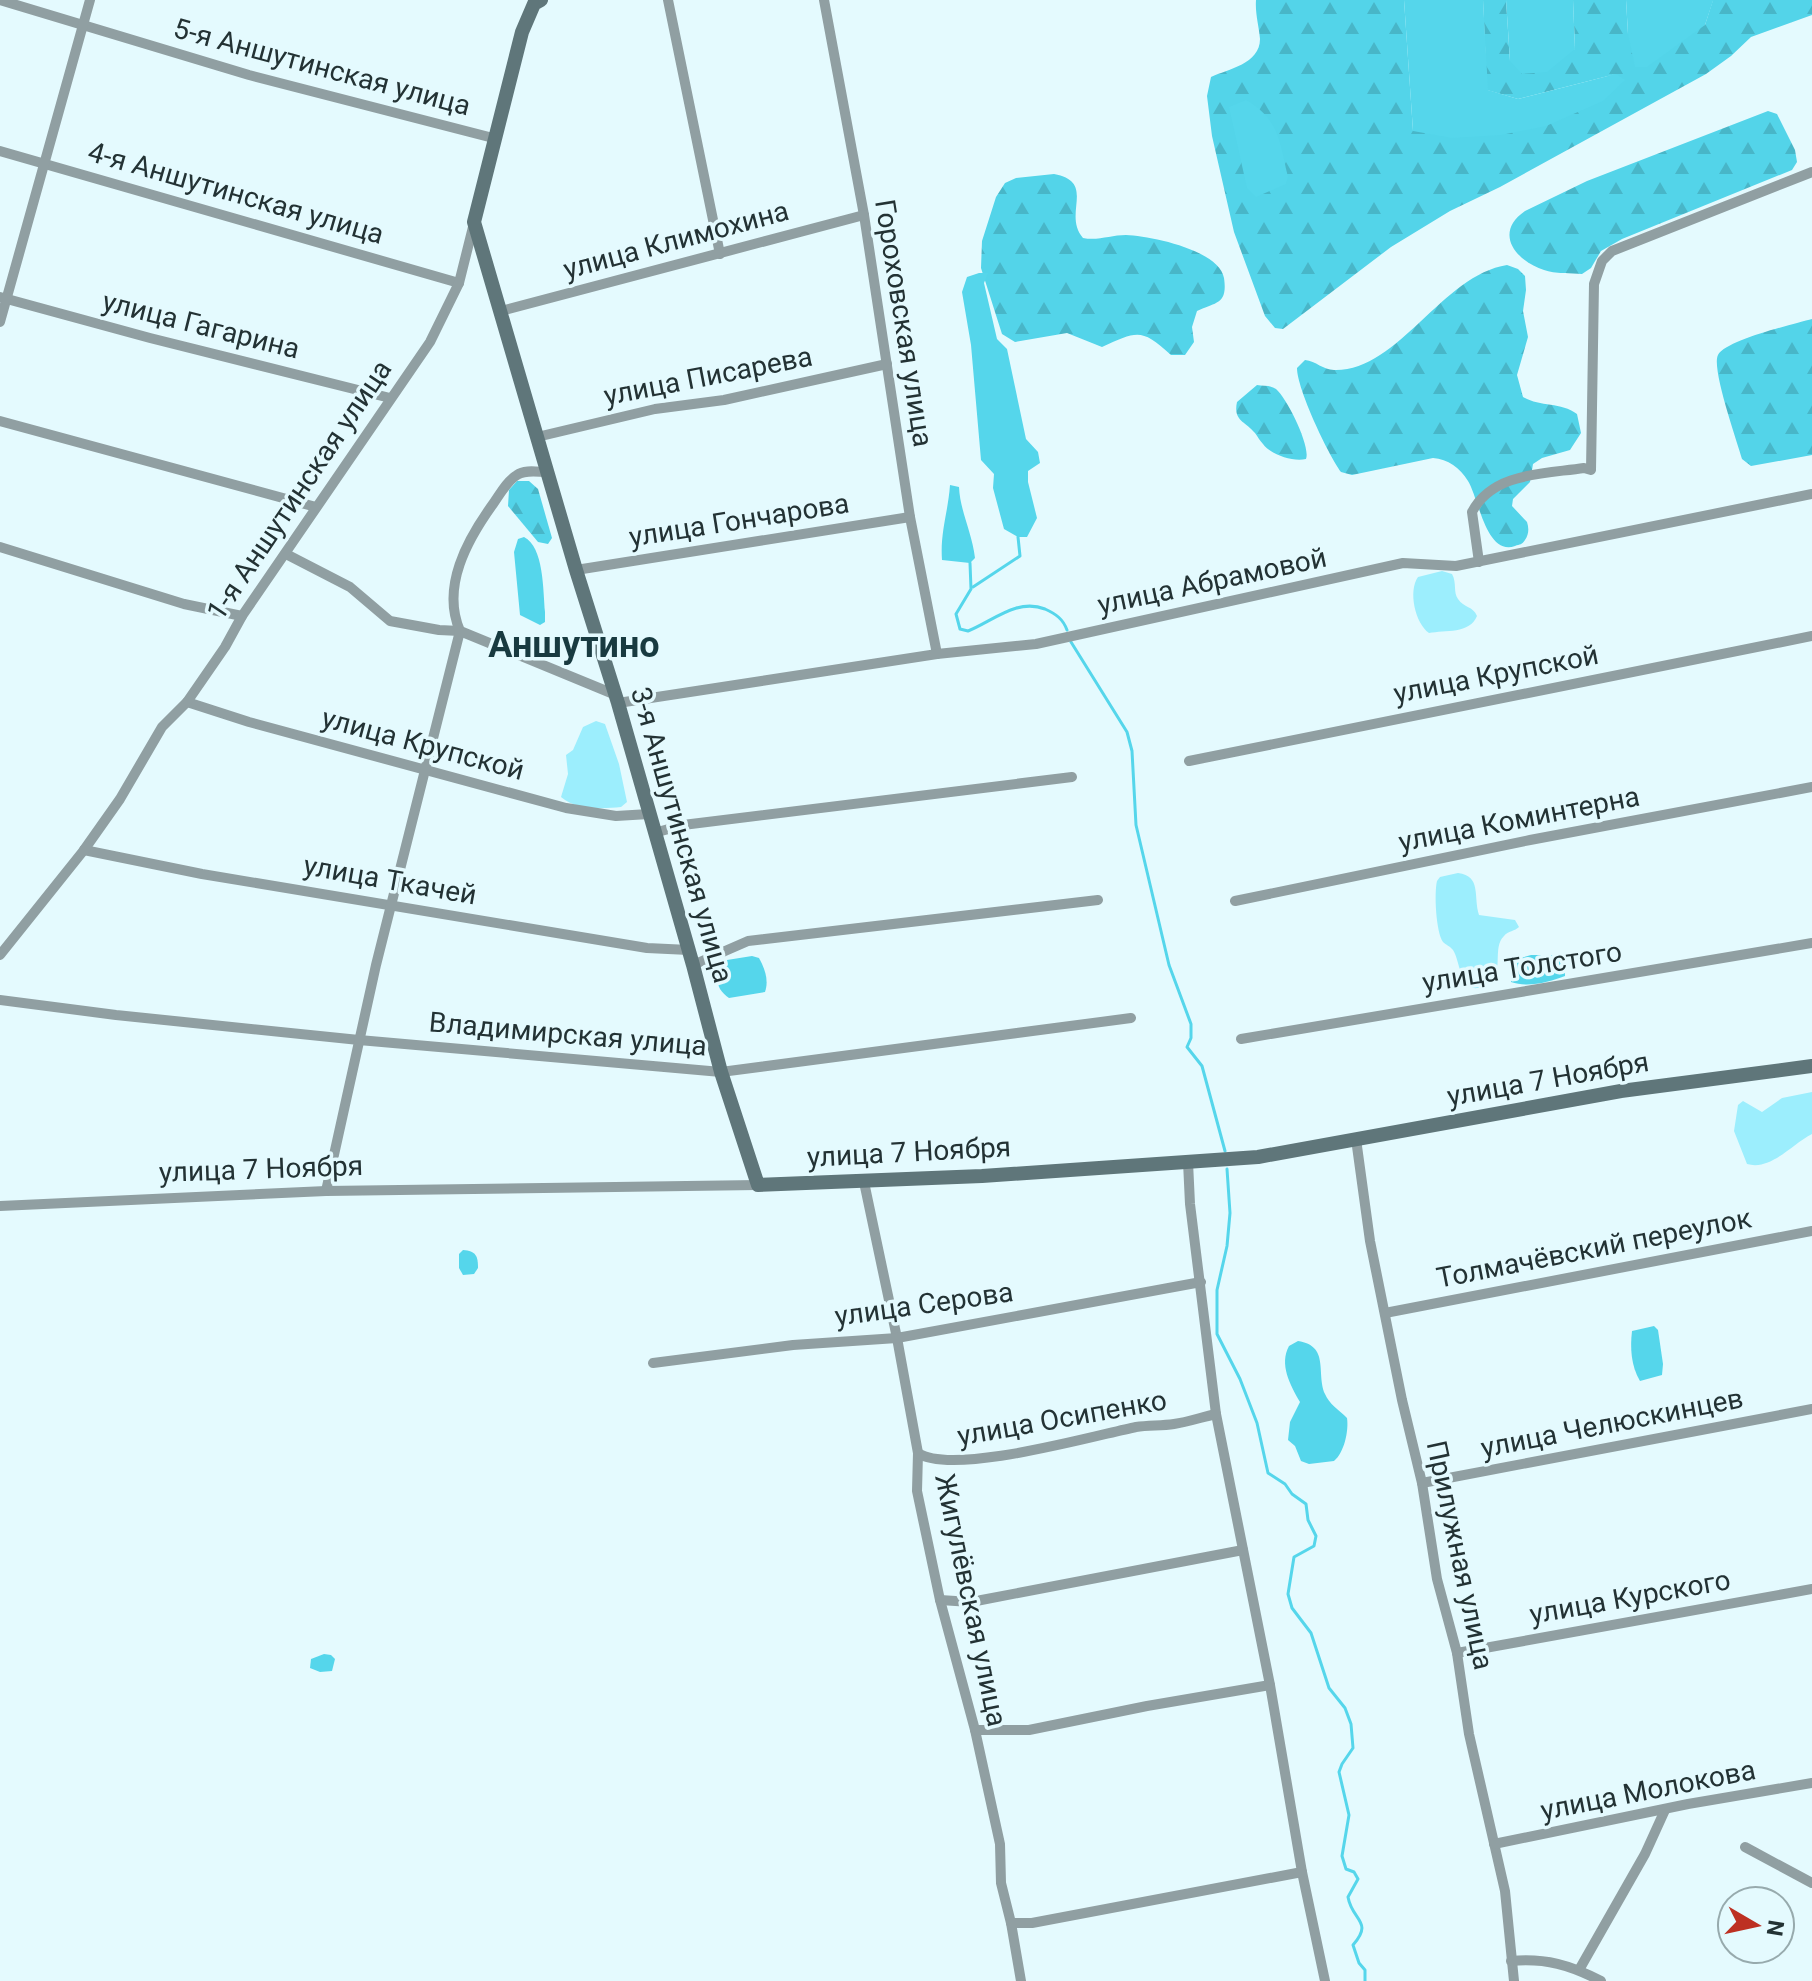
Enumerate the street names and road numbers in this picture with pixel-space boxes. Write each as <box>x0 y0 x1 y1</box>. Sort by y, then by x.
street label: 5-я Аншутинская улица <box>170 11 474 123</box>
street label: 4-я Аншутинская улица <box>84 135 388 251</box>
street label: улица Климохина <box>560 194 792 286</box>
street label: Гороховская улица <box>868 197 940 449</box>
street label: улица Гагарина <box>99 285 303 365</box>
street label: улица Писарева <box>601 340 815 412</box>
street label: 1-я Аншутинская улица <box>200 354 398 626</box>
street label: улица Гончарова <box>627 486 851 554</box>
street label: улица Абрамовой <box>1095 541 1329 621</box>
street label: улица Крупской <box>1391 638 1601 710</box>
street label: 3-я Аншутинская улица <box>624 683 740 987</box>
street label: улица Крупской <box>318 701 528 787</box>
street label: улица Коминтерна <box>1396 779 1642 859</box>
street label: улица Ткачей <box>301 849 479 911</box>
street label: улица Толстого <box>1420 935 1624 999</box>
street label: Владимирская улица <box>428 1005 708 1063</box>
street label: улица 7 Ноября <box>1445 1045 1651 1113</box>
street label: улица 7 Ноября <box>806 1130 1012 1174</box>
street label: улица 7 Ноября <box>158 1149 364 1189</box>
street label: Толмачёвский переулок <box>1434 1201 1754 1295</box>
street label: улица Серова <box>833 1275 1015 1333</box>
street label: улица Челюскинцев <box>1478 1381 1746 1465</box>
street label: улица Осипенко <box>955 1383 1169 1453</box>
street label: Прилужная улица <box>1420 1437 1500 1673</box>
street label: Жигулёвская улица <box>928 1471 1014 1729</box>
street label: улица Курского <box>1527 1563 1733 1631</box>
street label: улица Молокова <box>1538 1753 1758 1827</box>

